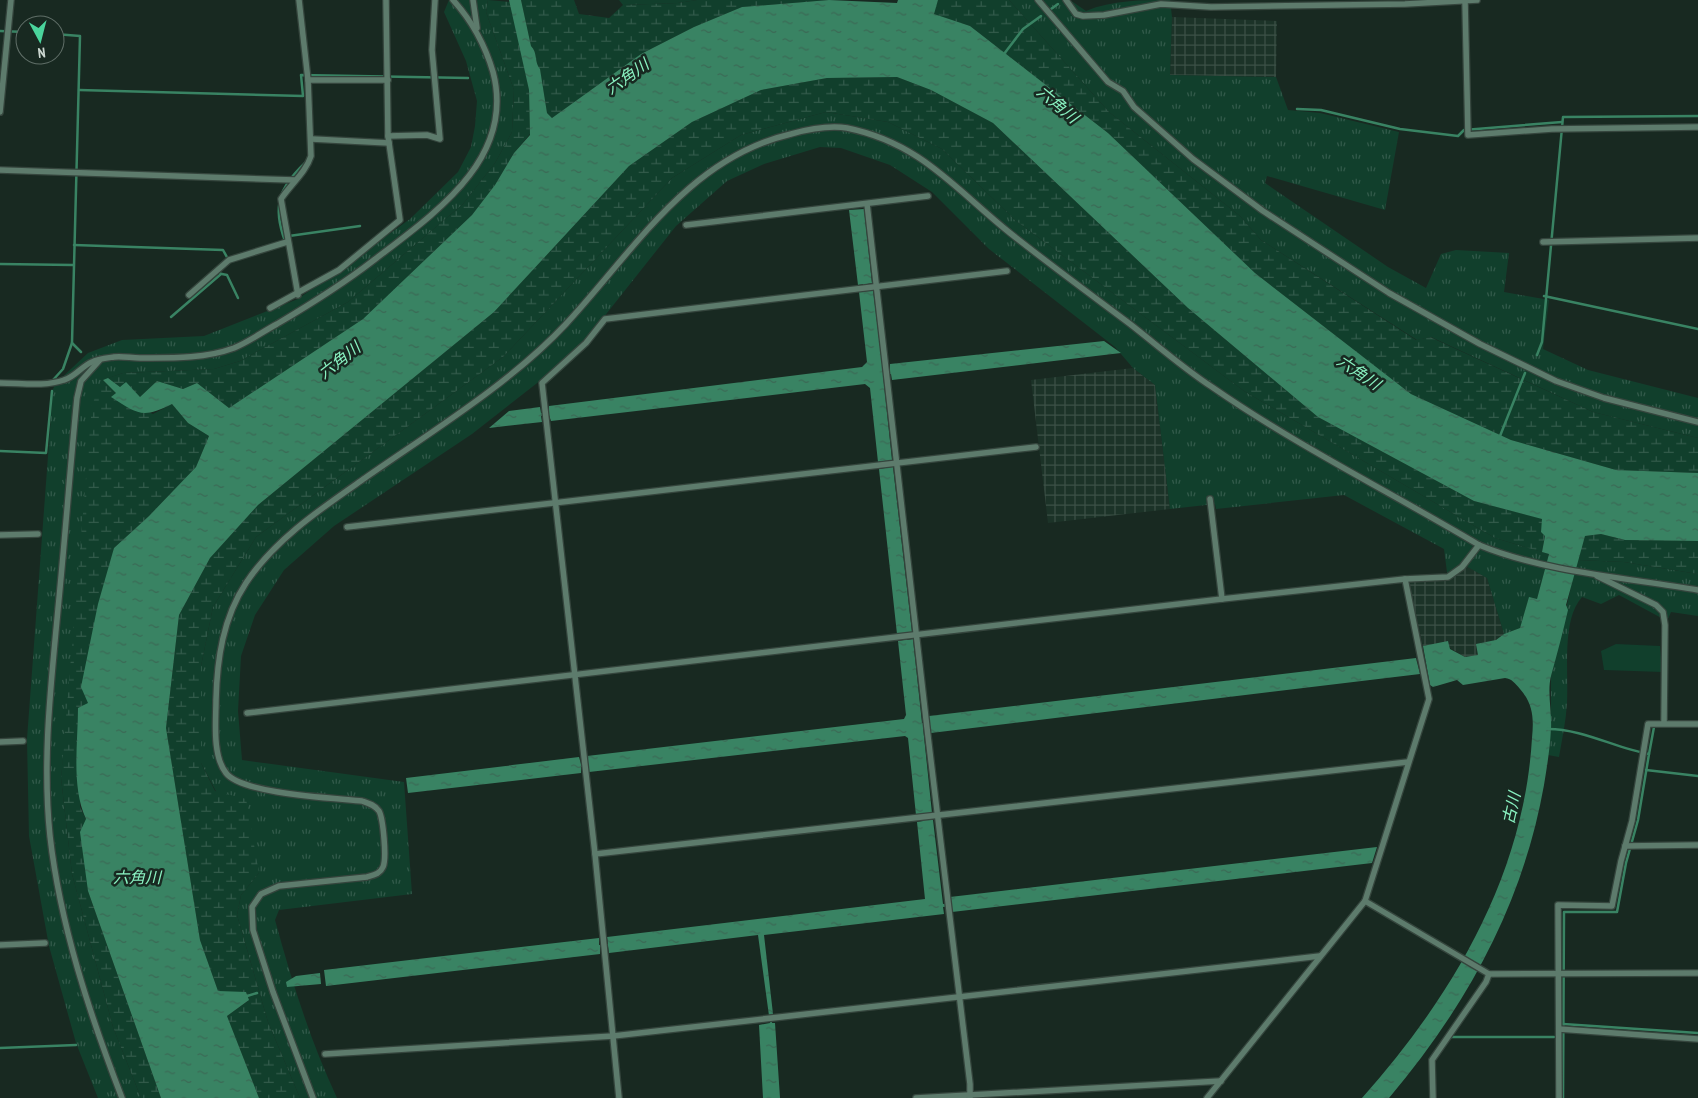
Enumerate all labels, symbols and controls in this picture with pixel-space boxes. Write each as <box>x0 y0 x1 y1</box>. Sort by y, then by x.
north arrow <box>15 15 65 65</box>
text: N <box>37 44 46 62</box>
water label: 六角川 <box>602 53 654 98</box>
water label: 六角川 <box>1033 81 1084 128</box>
water label: 六角川 <box>314 336 366 383</box>
water label: 六角川 <box>1334 350 1386 395</box>
water label: 古川 <box>1498 788 1525 826</box>
water label: 六角川 <box>113 867 163 887</box>

